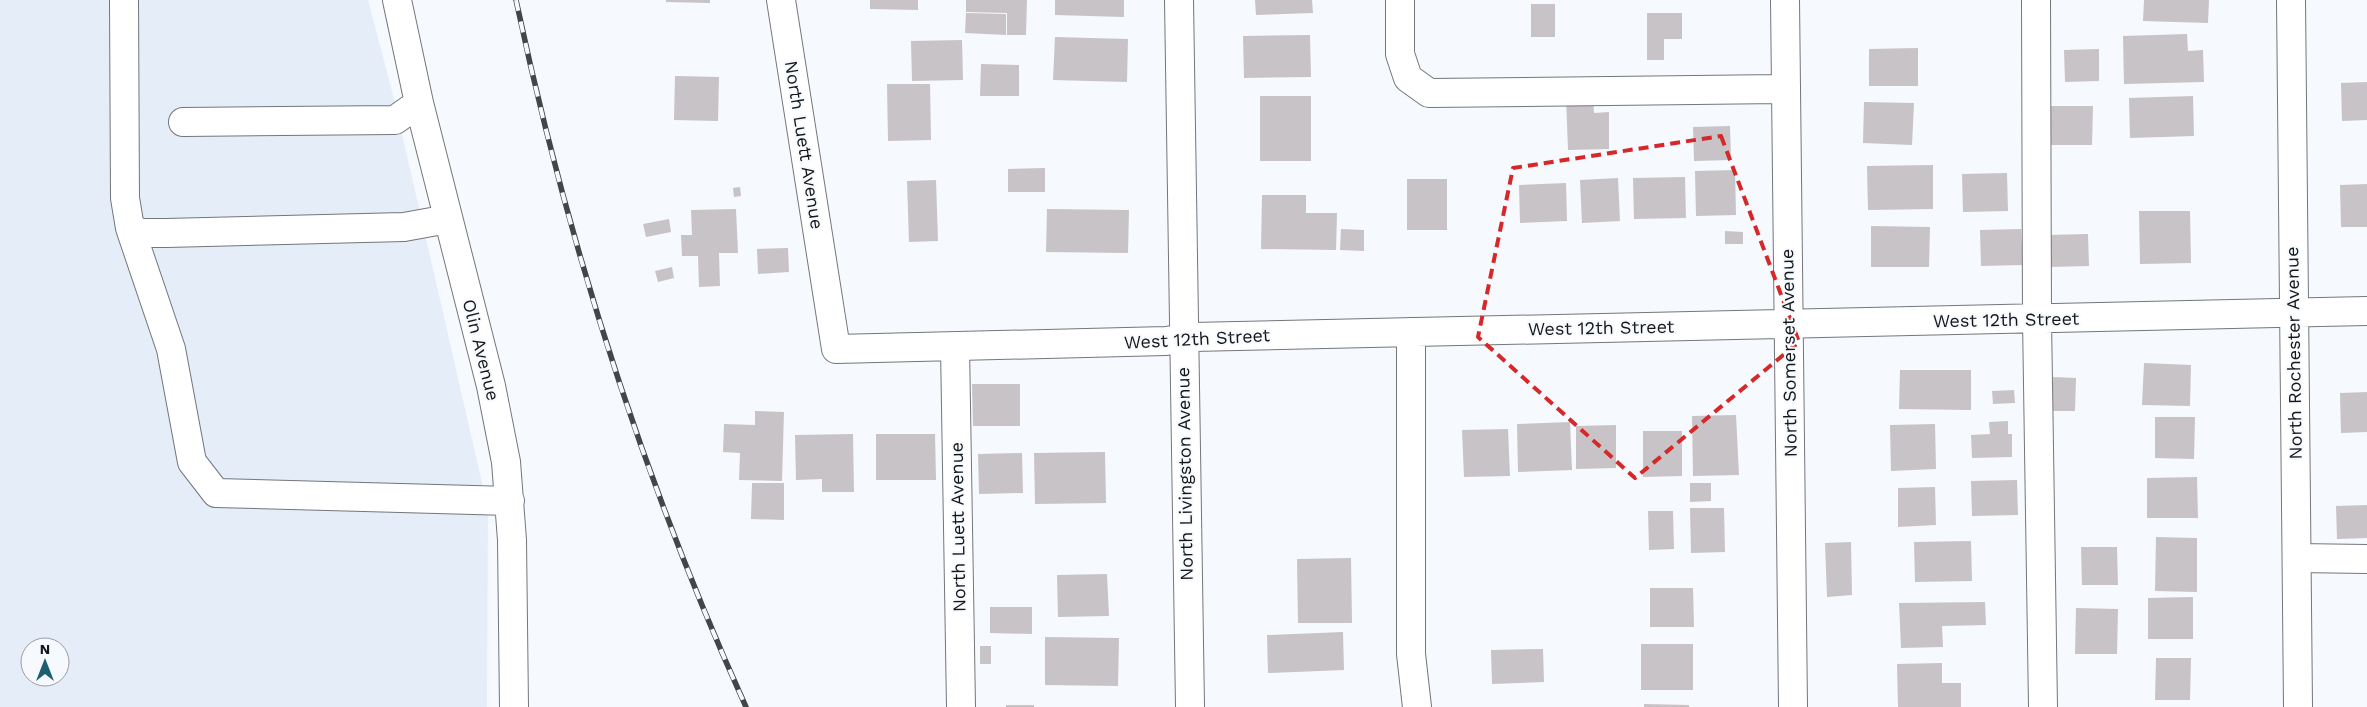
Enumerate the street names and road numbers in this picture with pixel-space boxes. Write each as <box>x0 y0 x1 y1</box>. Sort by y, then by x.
street label: North Luett Avenue <box>781 59 828 231</box>
street label: North Rochester Avenue <box>2281 246 2306 460</box>
street label: North Somerset Avenue <box>1776 249 1801 457</box>
street label: Olin Avenue <box>459 297 504 403</box>
street label: West 12th Street <box>1933 308 2080 331</box>
street label: West 12th Street <box>1528 316 1675 339</box>
street label: West 12th Street <box>1123 324 1271 353</box>
street label: North Livingston Avenue <box>1172 367 1197 581</box>
street label: North Luett Avenue <box>946 442 969 612</box>

